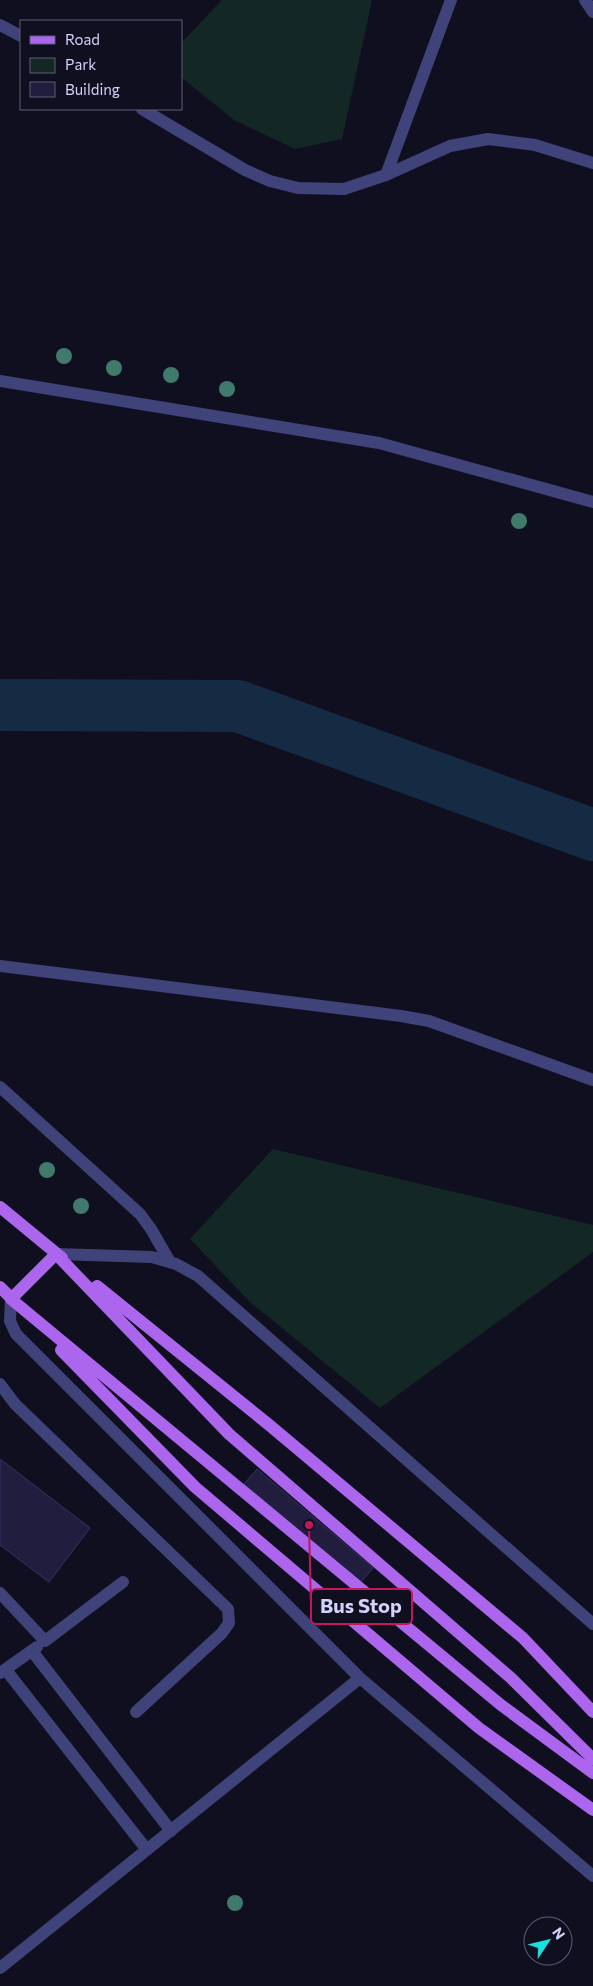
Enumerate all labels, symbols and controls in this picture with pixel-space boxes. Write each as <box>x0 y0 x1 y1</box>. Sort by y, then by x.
legend <box>20 20 182 110</box>
text: Road <box>65 30 100 48</box>
text: Park <box>65 55 96 73</box>
text: Building <box>65 80 120 98</box>
callout: Bus Stop <box>311 1589 412 1624</box>
text: Bus Stop <box>320 1593 402 1617</box>
north arrow <box>523 1916 573 1966</box>
text: N <box>549 1924 569 1942</box>

